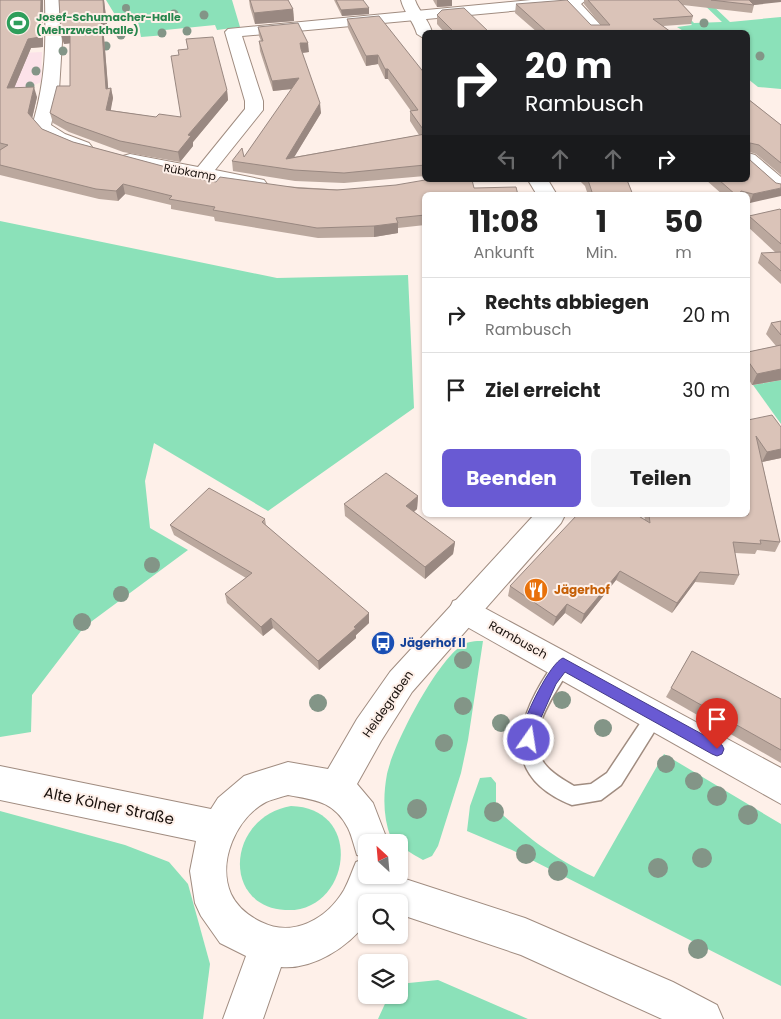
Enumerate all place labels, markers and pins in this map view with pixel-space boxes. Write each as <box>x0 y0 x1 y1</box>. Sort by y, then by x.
place label: Josef-Schumacher-Halle (Mehrzweckhalle) <box>36 9 181 38</box>
sports icon: Josef-Schumacher-Halle (Mehrzweckhalle) <box>5 10 31 36</box>
restaurant icon: Jägerhof <box>523 577 549 603</box>
place label: Jägerhof <box>554 581 610 598</box>
bus stop icon: Jägerhof II <box>370 630 396 656</box>
place label: Jägerhof II <box>400 634 465 651</box>
pin <box>696 698 738 749</box>

